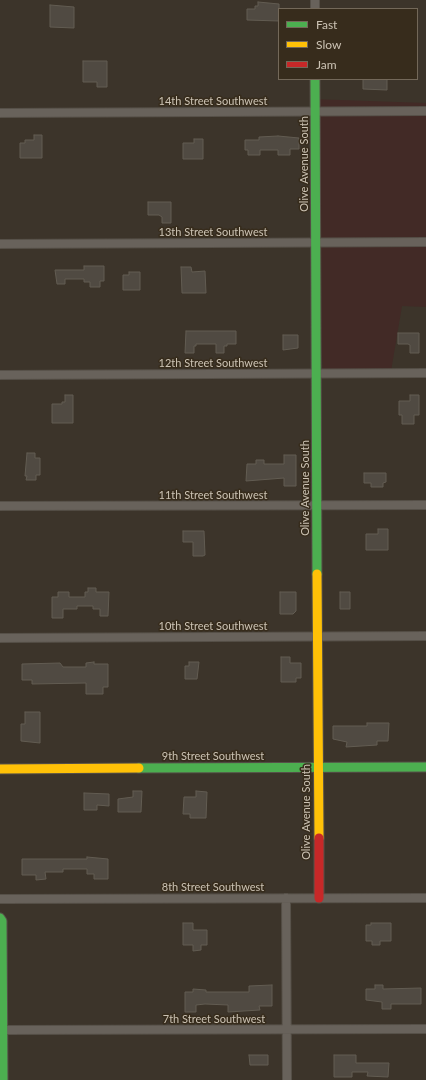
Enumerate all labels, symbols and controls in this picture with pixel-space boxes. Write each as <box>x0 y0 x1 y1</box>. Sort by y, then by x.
legend <box>278 8 418 80</box>
text: Fast <box>316 17 337 32</box>
text: Slow <box>316 37 341 52</box>
text: Jam <box>316 57 337 72</box>
street label: 14th Street Southwest <box>159 94 267 108</box>
street label: Olive Avenue South <box>297 116 311 212</box>
street label: 13th Street Southwest <box>159 225 267 239</box>
street label: 12th Street Southwest <box>159 356 267 370</box>
street label: Olive Avenue South <box>298 440 312 536</box>
street label: 11th Street Southwest <box>159 488 267 502</box>
street label: 10th Street Southwest <box>159 619 267 633</box>
street label: 9th Street Southwest <box>162 749 264 763</box>
street label: Olive Avenue South <box>299 764 313 860</box>
street label: 8th Street Southwest <box>162 880 264 894</box>
street label: 7th Street Southwest <box>163 1012 265 1026</box>

